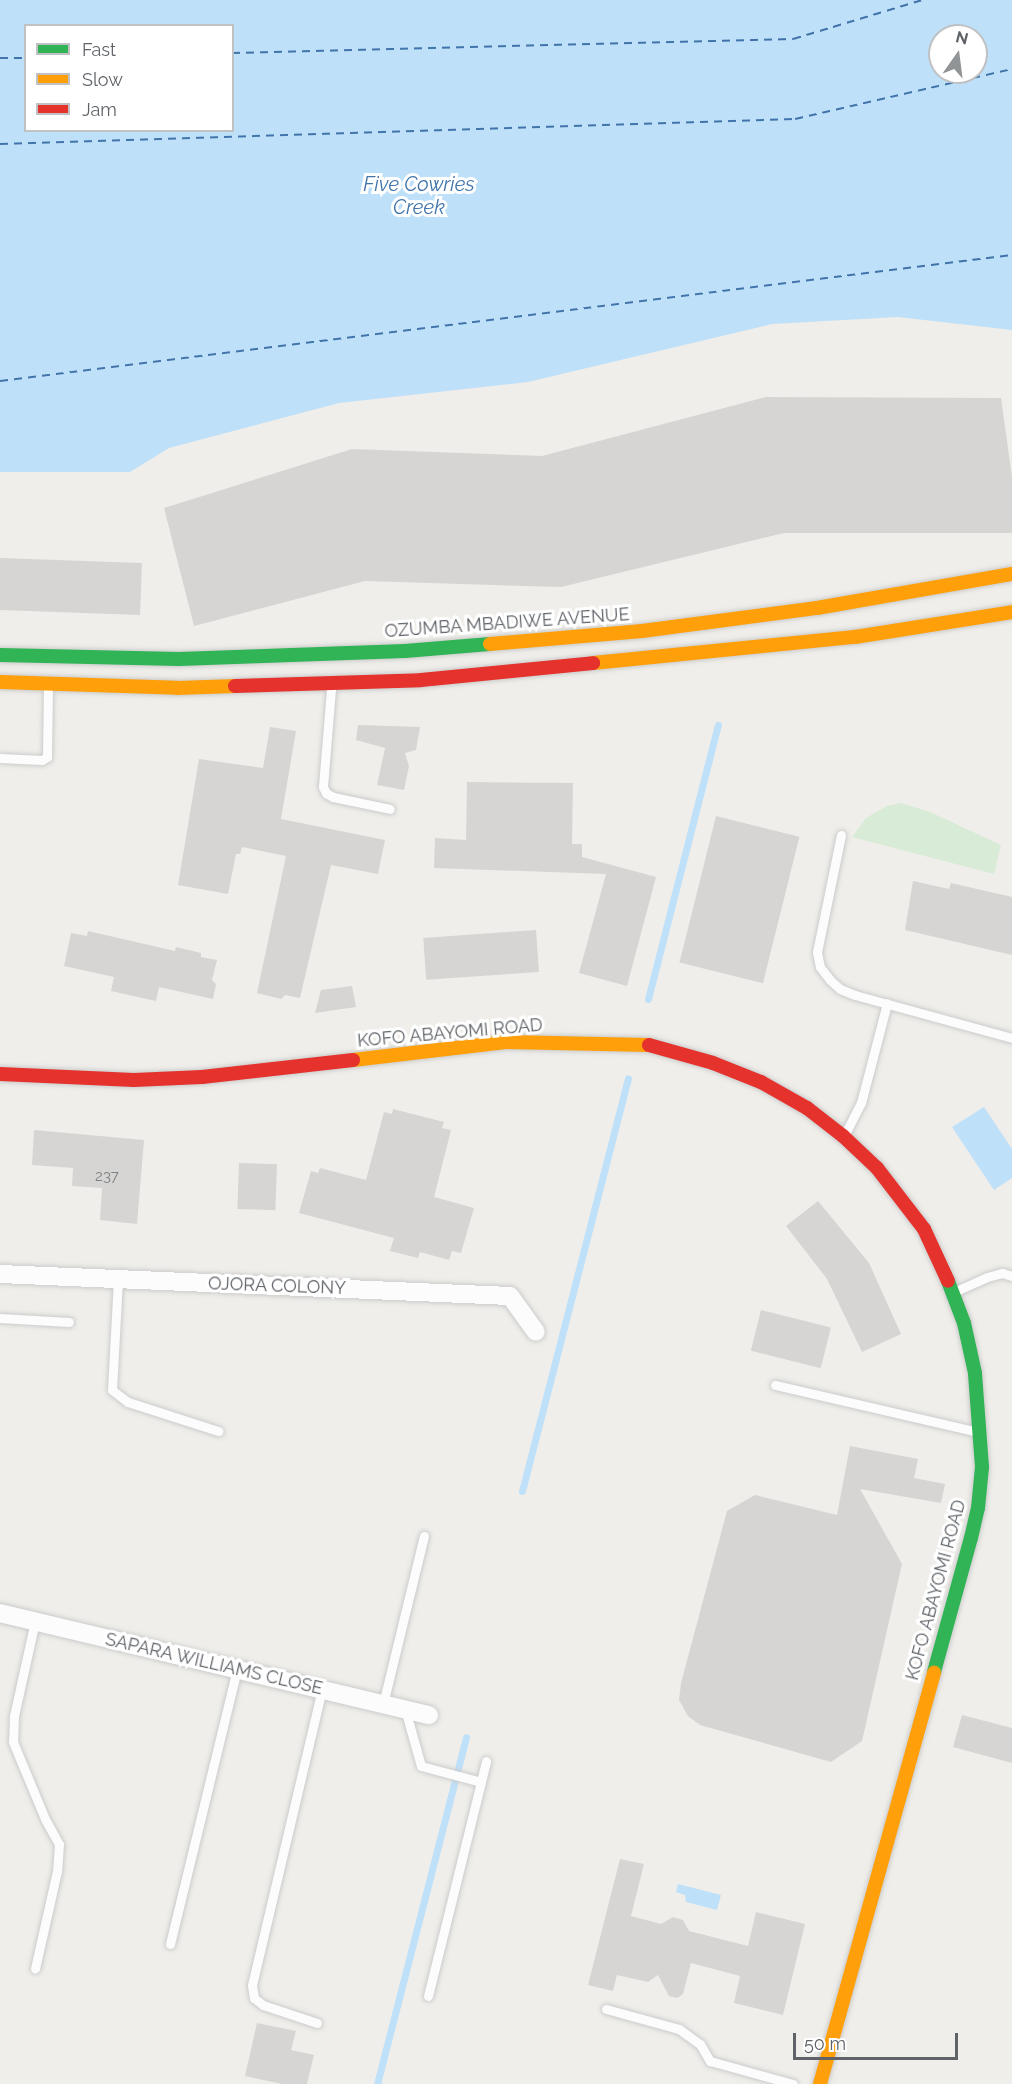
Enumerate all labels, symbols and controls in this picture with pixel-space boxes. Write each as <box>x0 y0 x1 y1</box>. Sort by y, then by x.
legend <box>24 24 234 132</box>
north arrow <box>928 24 988 84</box>
text: N <box>954 27 970 49</box>
text: Fast <box>82 39 116 60</box>
text: Slow <box>82 69 123 90</box>
text: Jam <box>82 99 117 120</box>
water label: Five Cowries Creek <box>363 173 475 220</box>
street label: OZUMBA MBADIWE AVENUE <box>383 604 631 642</box>
street label: KOFO ABAYOMI ROAD <box>356 1014 544 1052</box>
house number: 237 <box>95 1168 119 1186</box>
street label: OJORA COLONY <box>207 1273 347 1299</box>
street label: KOFO ABAYOMI ROAD <box>901 1497 971 1683</box>
street label: SAPARA WILLIAMS CLOSE <box>103 1628 325 1700</box>
scale bar <box>796 2021 961 2059</box>
text: 50 m <box>804 2033 846 2054</box>

